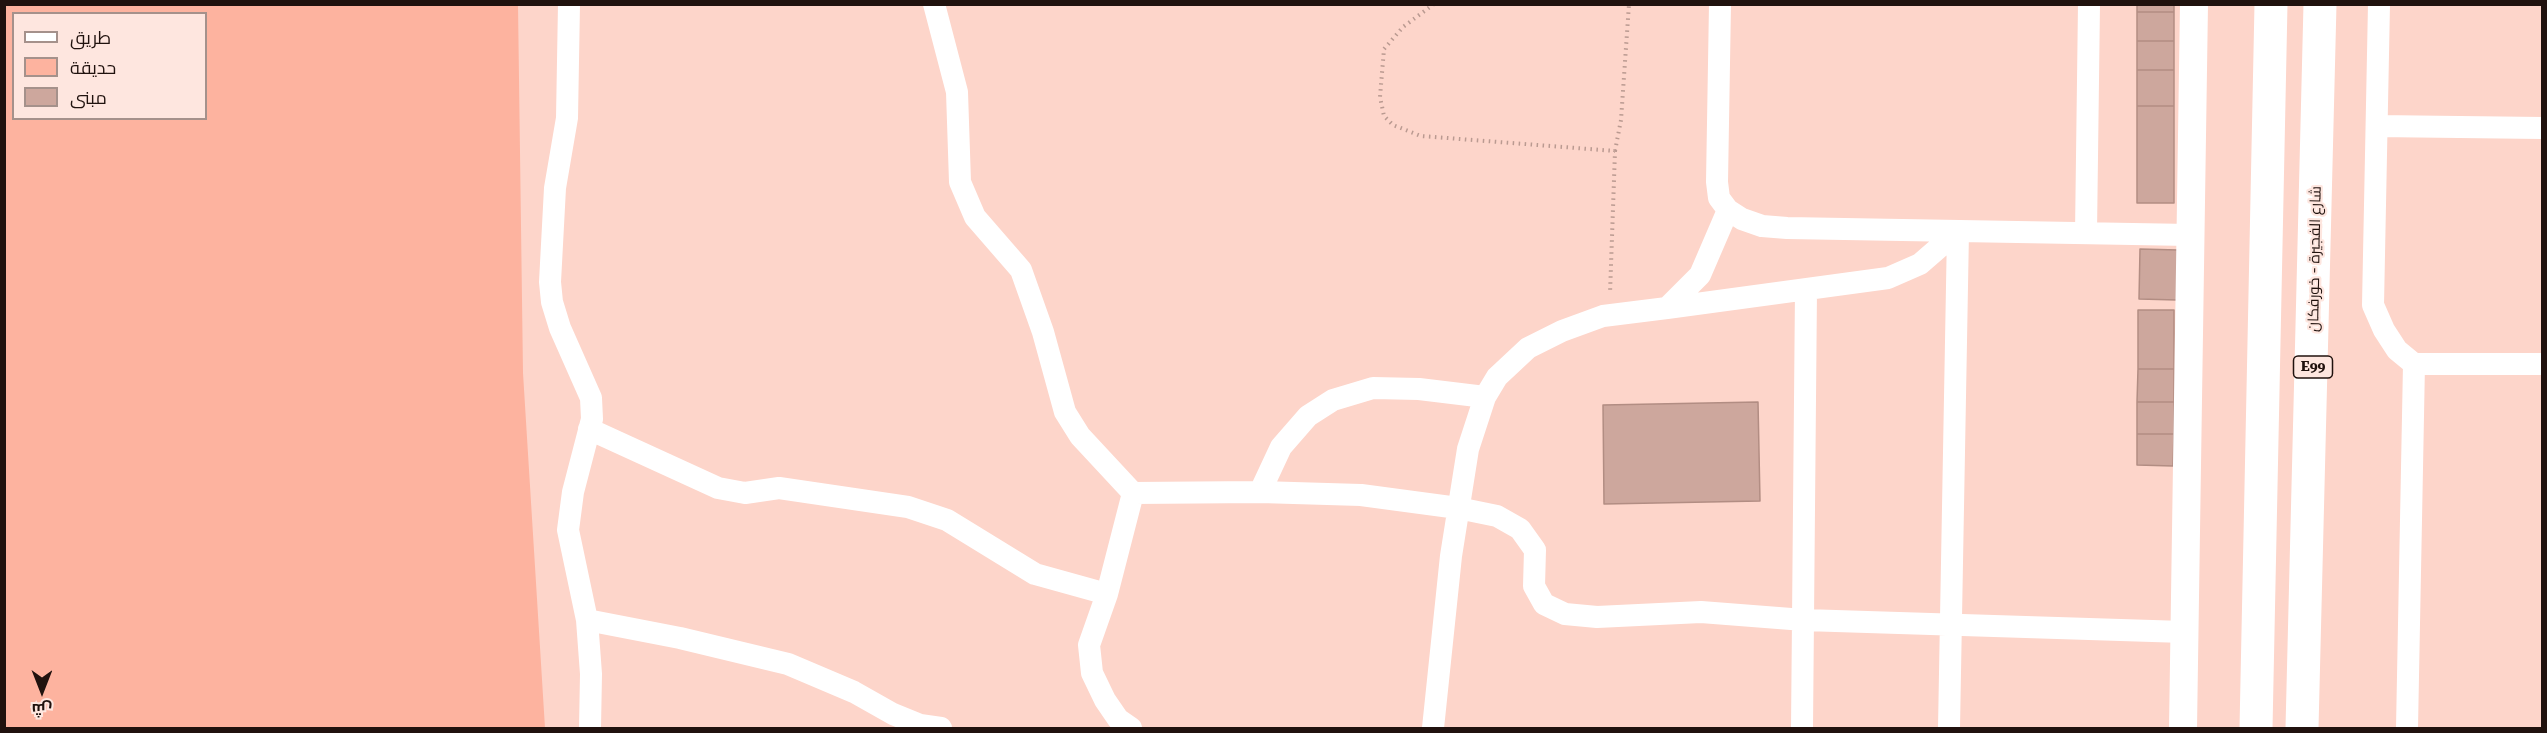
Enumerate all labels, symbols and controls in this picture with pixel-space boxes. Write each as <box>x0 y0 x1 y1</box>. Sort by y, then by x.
legend <box>12 12 207 120</box>
text: طريق <box>70 27 111 48</box>
text: حديقة <box>70 57 116 78</box>
text: مبنى <box>70 87 107 108</box>
street label: شارع الفجيرة - خورفكان <box>2305 186 2325 332</box>
road number: E99 <box>2294 356 2332 378</box>
north arrow <box>12 661 72 721</box>
text: ش <box>32 700 52 719</box>

